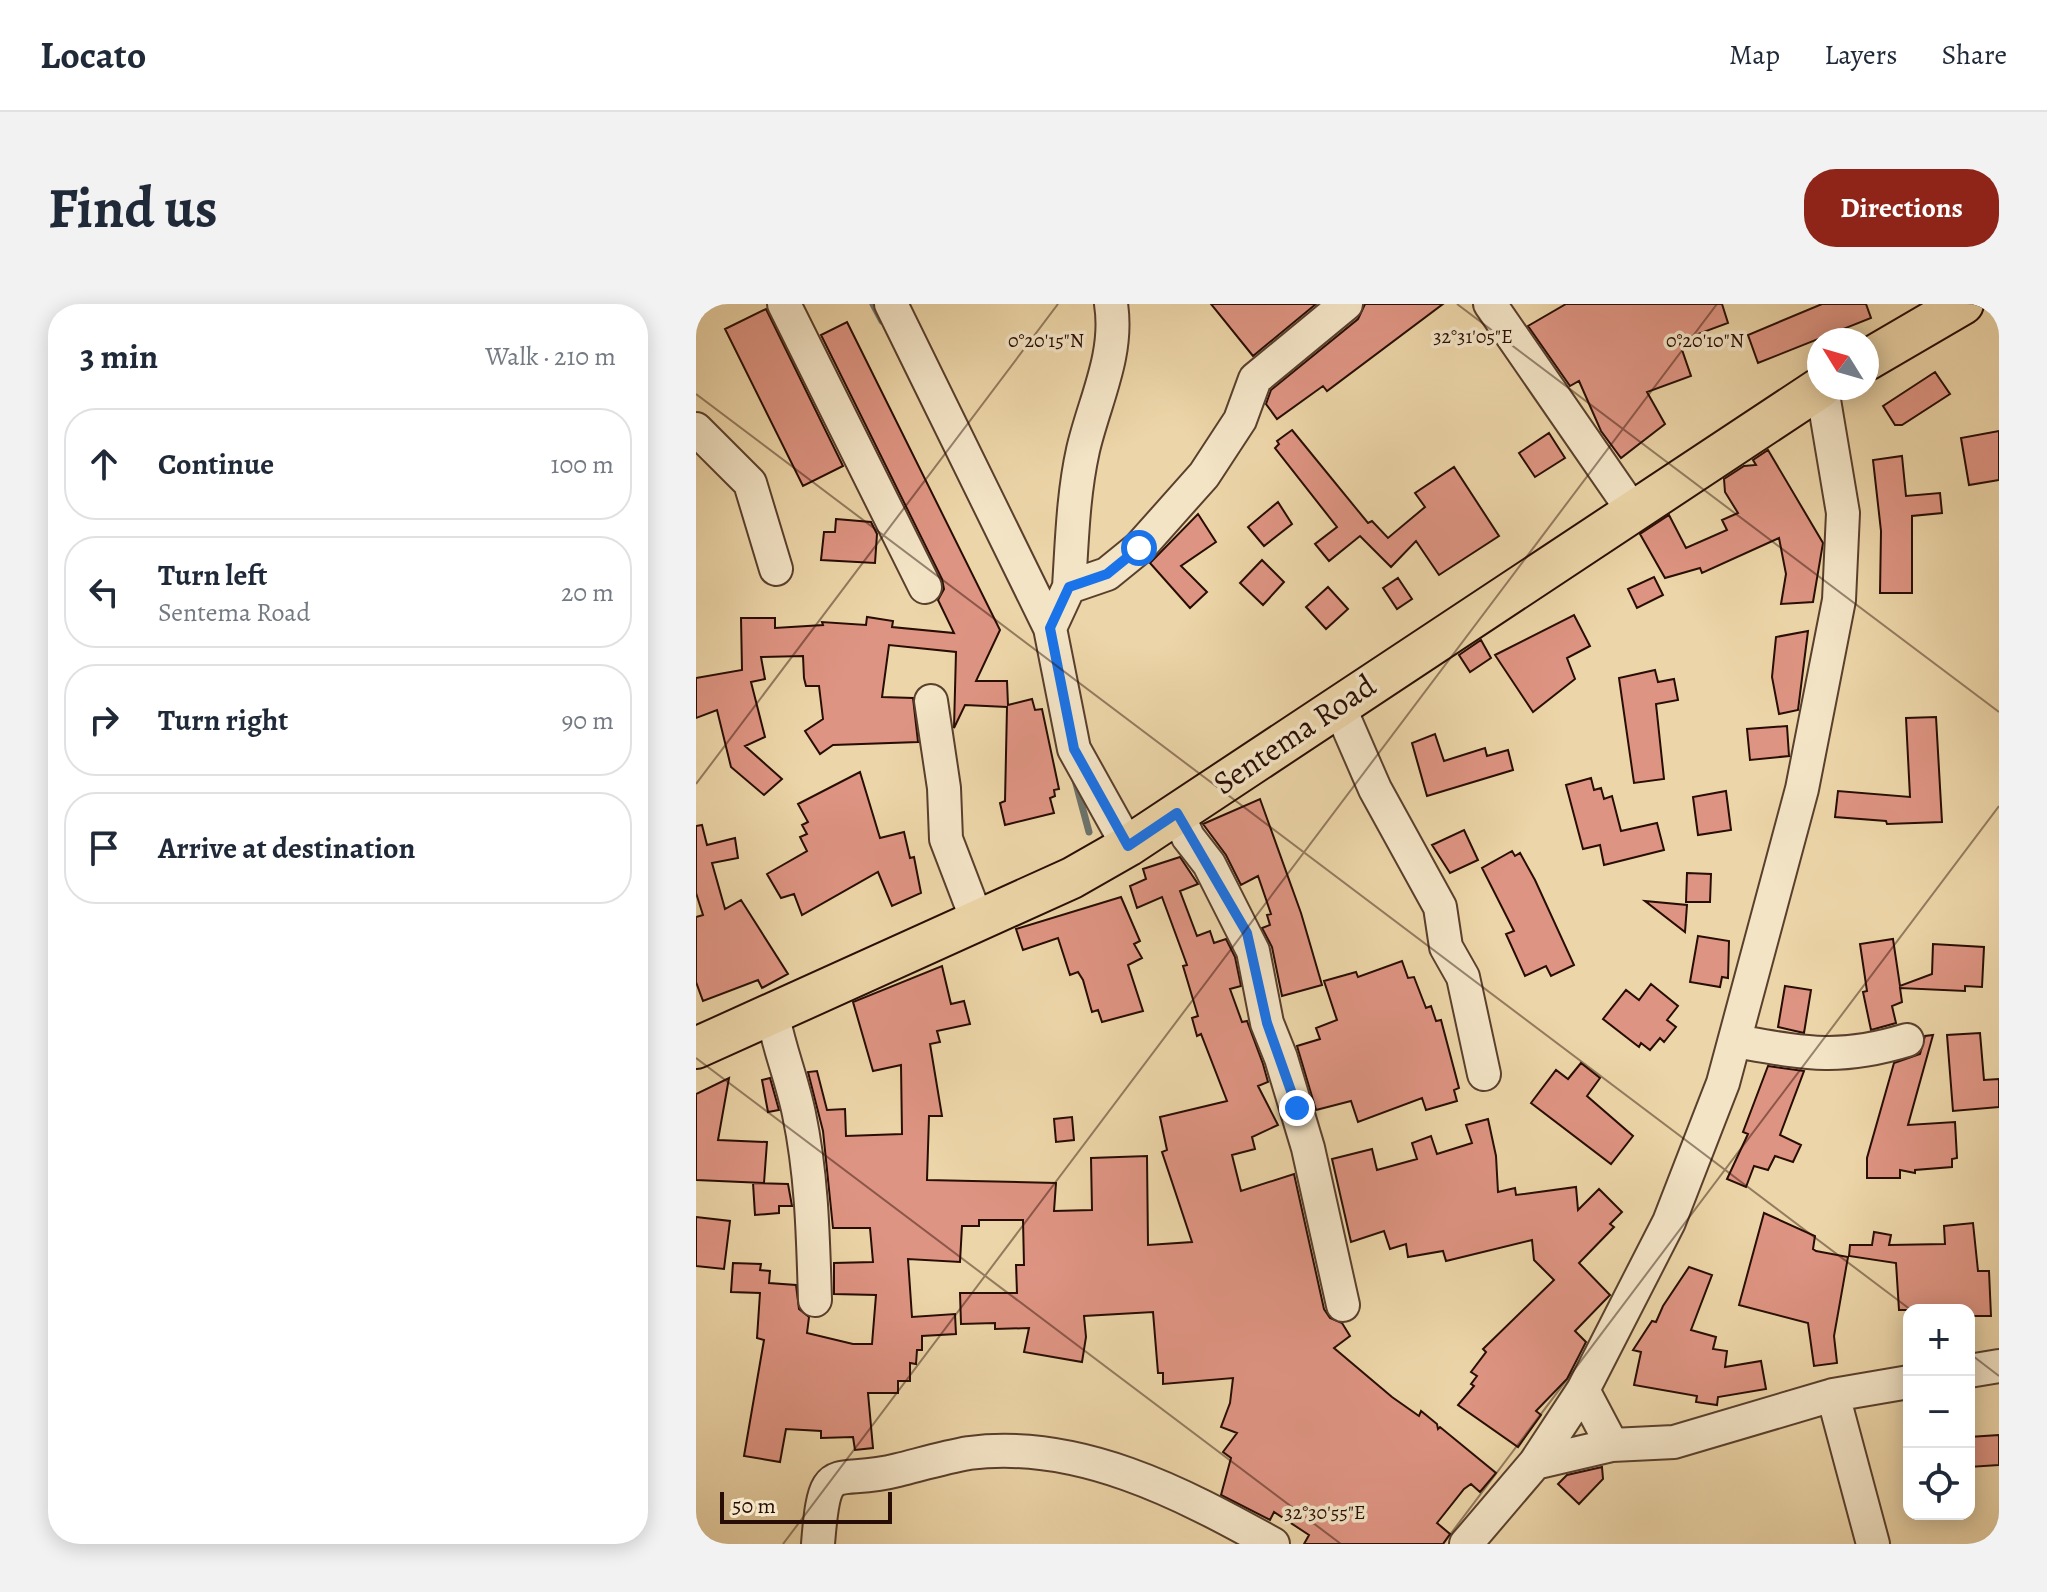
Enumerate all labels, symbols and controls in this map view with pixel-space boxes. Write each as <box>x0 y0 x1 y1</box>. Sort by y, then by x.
text: Locato <box>40 29 146 81</box>
text: Map <box>1729 36 1780 74</box>
text: Layers <box>1824 36 1897 74</box>
text: Share <box>1941 36 2007 74</box>
button: Directions <box>1804 169 1999 247</box>
text: Find us <box>48 170 218 246</box>
text: 32°31'05"E <box>1433 323 1513 350</box>
text: 0°20'15"N <box>1008 327 1084 354</box>
text: 0°20'10"N <box>1666 327 1744 354</box>
north arrow <box>1807 328 1879 400</box>
text: 3 min <box>80 333 158 380</box>
text: Walk · 210 m <box>485 339 616 374</box>
icon: ahead <box>82 442 126 486</box>
text: Continue <box>158 444 274 484</box>
text: 100 m <box>551 447 614 482</box>
route start <box>1121 530 1157 566</box>
text: Turn left <box>158 555 267 595</box>
icon: left <box>82 570 126 614</box>
text: 20 m <box>561 575 614 610</box>
text: Sentema Road <box>158 595 310 630</box>
street label: Sentema Road <box>1204 663 1385 805</box>
icon: right <box>82 698 126 742</box>
text: Turn right <box>158 700 288 740</box>
text: 90 m <box>562 703 614 738</box>
icon: arrive <box>82 826 126 870</box>
text: Arrive at destination <box>158 828 415 868</box>
route end <box>1279 1090 1315 1126</box>
map controls <box>1903 1304 1975 1520</box>
button: + <box>1903 1304 1975 1376</box>
button: − <box>1903 1376 1975 1448</box>
button: locate <box>1903 1448 1975 1520</box>
scale bar <box>720 1488 892 1524</box>
text: 50 m <box>732 1491 776 1521</box>
text: 32°30'55"E <box>1284 1499 1366 1526</box>

